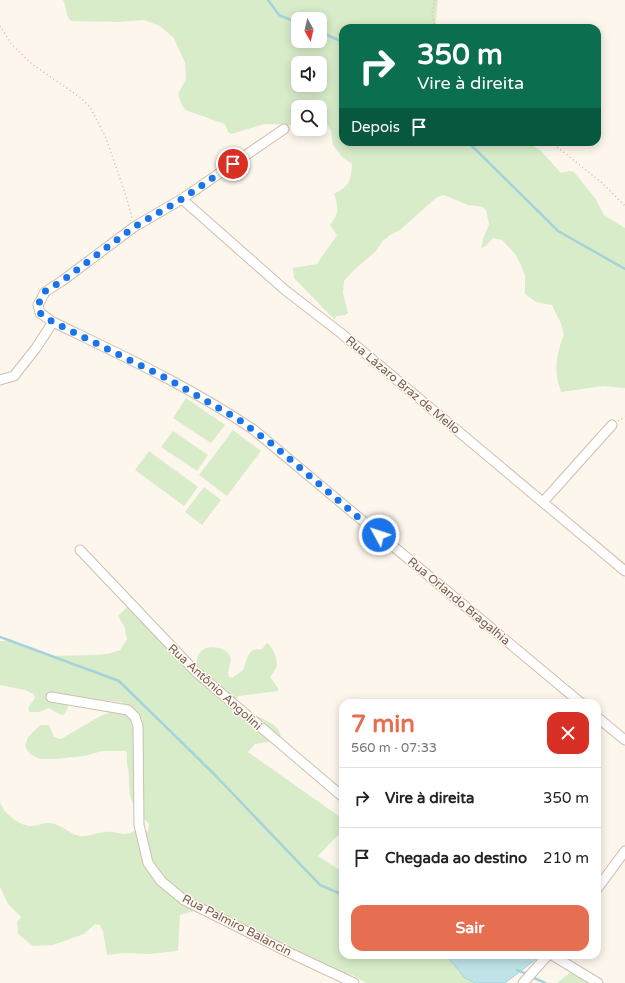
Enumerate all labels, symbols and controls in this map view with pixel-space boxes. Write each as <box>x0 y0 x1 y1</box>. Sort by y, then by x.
north arrow <box>291 12 327 48</box>
map controls <box>291 12 327 136</box>
text: 350 m <box>417 38 503 72</box>
icon: right <box>351 40 403 92</box>
button: sound <box>291 56 327 92</box>
text: Vire à direita <box>417 72 524 94</box>
button: search <box>291 100 327 136</box>
icon: arrive <box>408 116 430 138</box>
text: Depois <box>351 118 400 136</box>
pin <box>216 147 250 181</box>
icon: arrive <box>222 153 244 175</box>
street label: Rua Lázaro Braz de Mello <box>343 333 463 437</box>
position arrow <box>358 514 400 556</box>
street label: Rua Orlando Bragalhia <box>405 554 513 648</box>
street label: Rua Antônio Angolini <box>165 641 265 733</box>
text: 7 min <box>351 710 415 739</box>
button: close <box>547 712 589 754</box>
text: 560 m · 07:33 <box>351 740 437 756</box>
icon: right <box>351 787 373 809</box>
text: Vire à direita <box>385 789 474 807</box>
text: 350 m <box>543 789 589 807</box>
icon: arrive <box>351 847 373 869</box>
text: Chegada ao destino <box>385 849 527 867</box>
text: 210 m <box>543 849 589 867</box>
street label: Rua Palmiro Balancin <box>180 891 294 959</box>
button: Sair <box>351 905 589 951</box>

